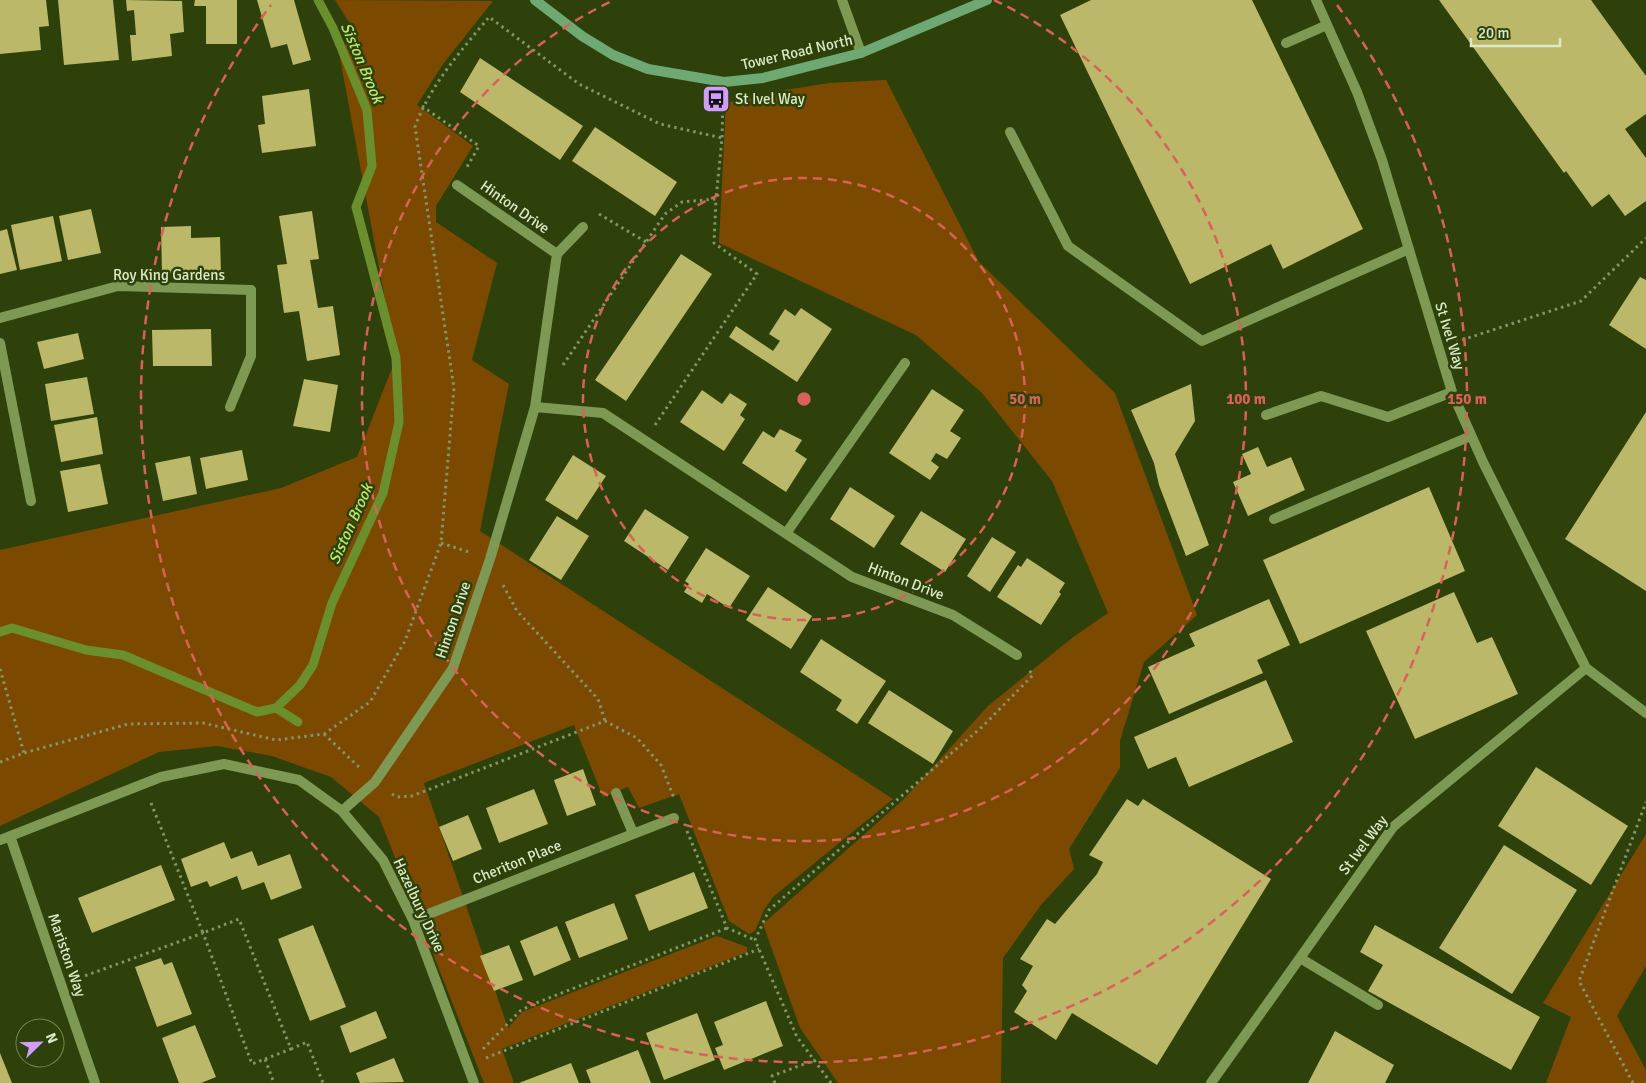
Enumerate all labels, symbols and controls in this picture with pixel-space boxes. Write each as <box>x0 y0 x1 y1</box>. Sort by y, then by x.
scale bar <box>1471 15 1560 47</box>
water label: Siston Brook <box>336 20 389 108</box>
text: 20 m <box>1478 24 1509 42</box>
street label: Tower Road North <box>740 30 854 74</box>
bus stop icon: St Ivel Way <box>701 84 731 114</box>
place label: St Ivel Way <box>735 90 805 108</box>
street label: Hinton Drive <box>477 177 553 237</box>
street label: Roy King Gardens <box>113 266 225 284</box>
street label: St Ivel Way <box>1431 300 1469 372</box>
centre of rings <box>795 390 813 408</box>
text: 50 m <box>1009 390 1041 408</box>
text: 100 m <box>1226 390 1266 408</box>
text: 150 m <box>1447 390 1487 408</box>
water label: Siston Brook <box>324 479 378 567</box>
street label: Hinton Drive <box>865 558 947 604</box>
street label: Hinton Drive <box>431 579 475 661</box>
street label: St Ivel Way <box>1335 812 1391 878</box>
street label: Cheriton Place <box>470 836 564 888</box>
street label: Hazelbury Drive <box>389 855 449 955</box>
street label: Mariston Way <box>44 911 90 999</box>
north arrow <box>15 1018 65 1068</box>
text: N <box>42 1030 61 1046</box>

